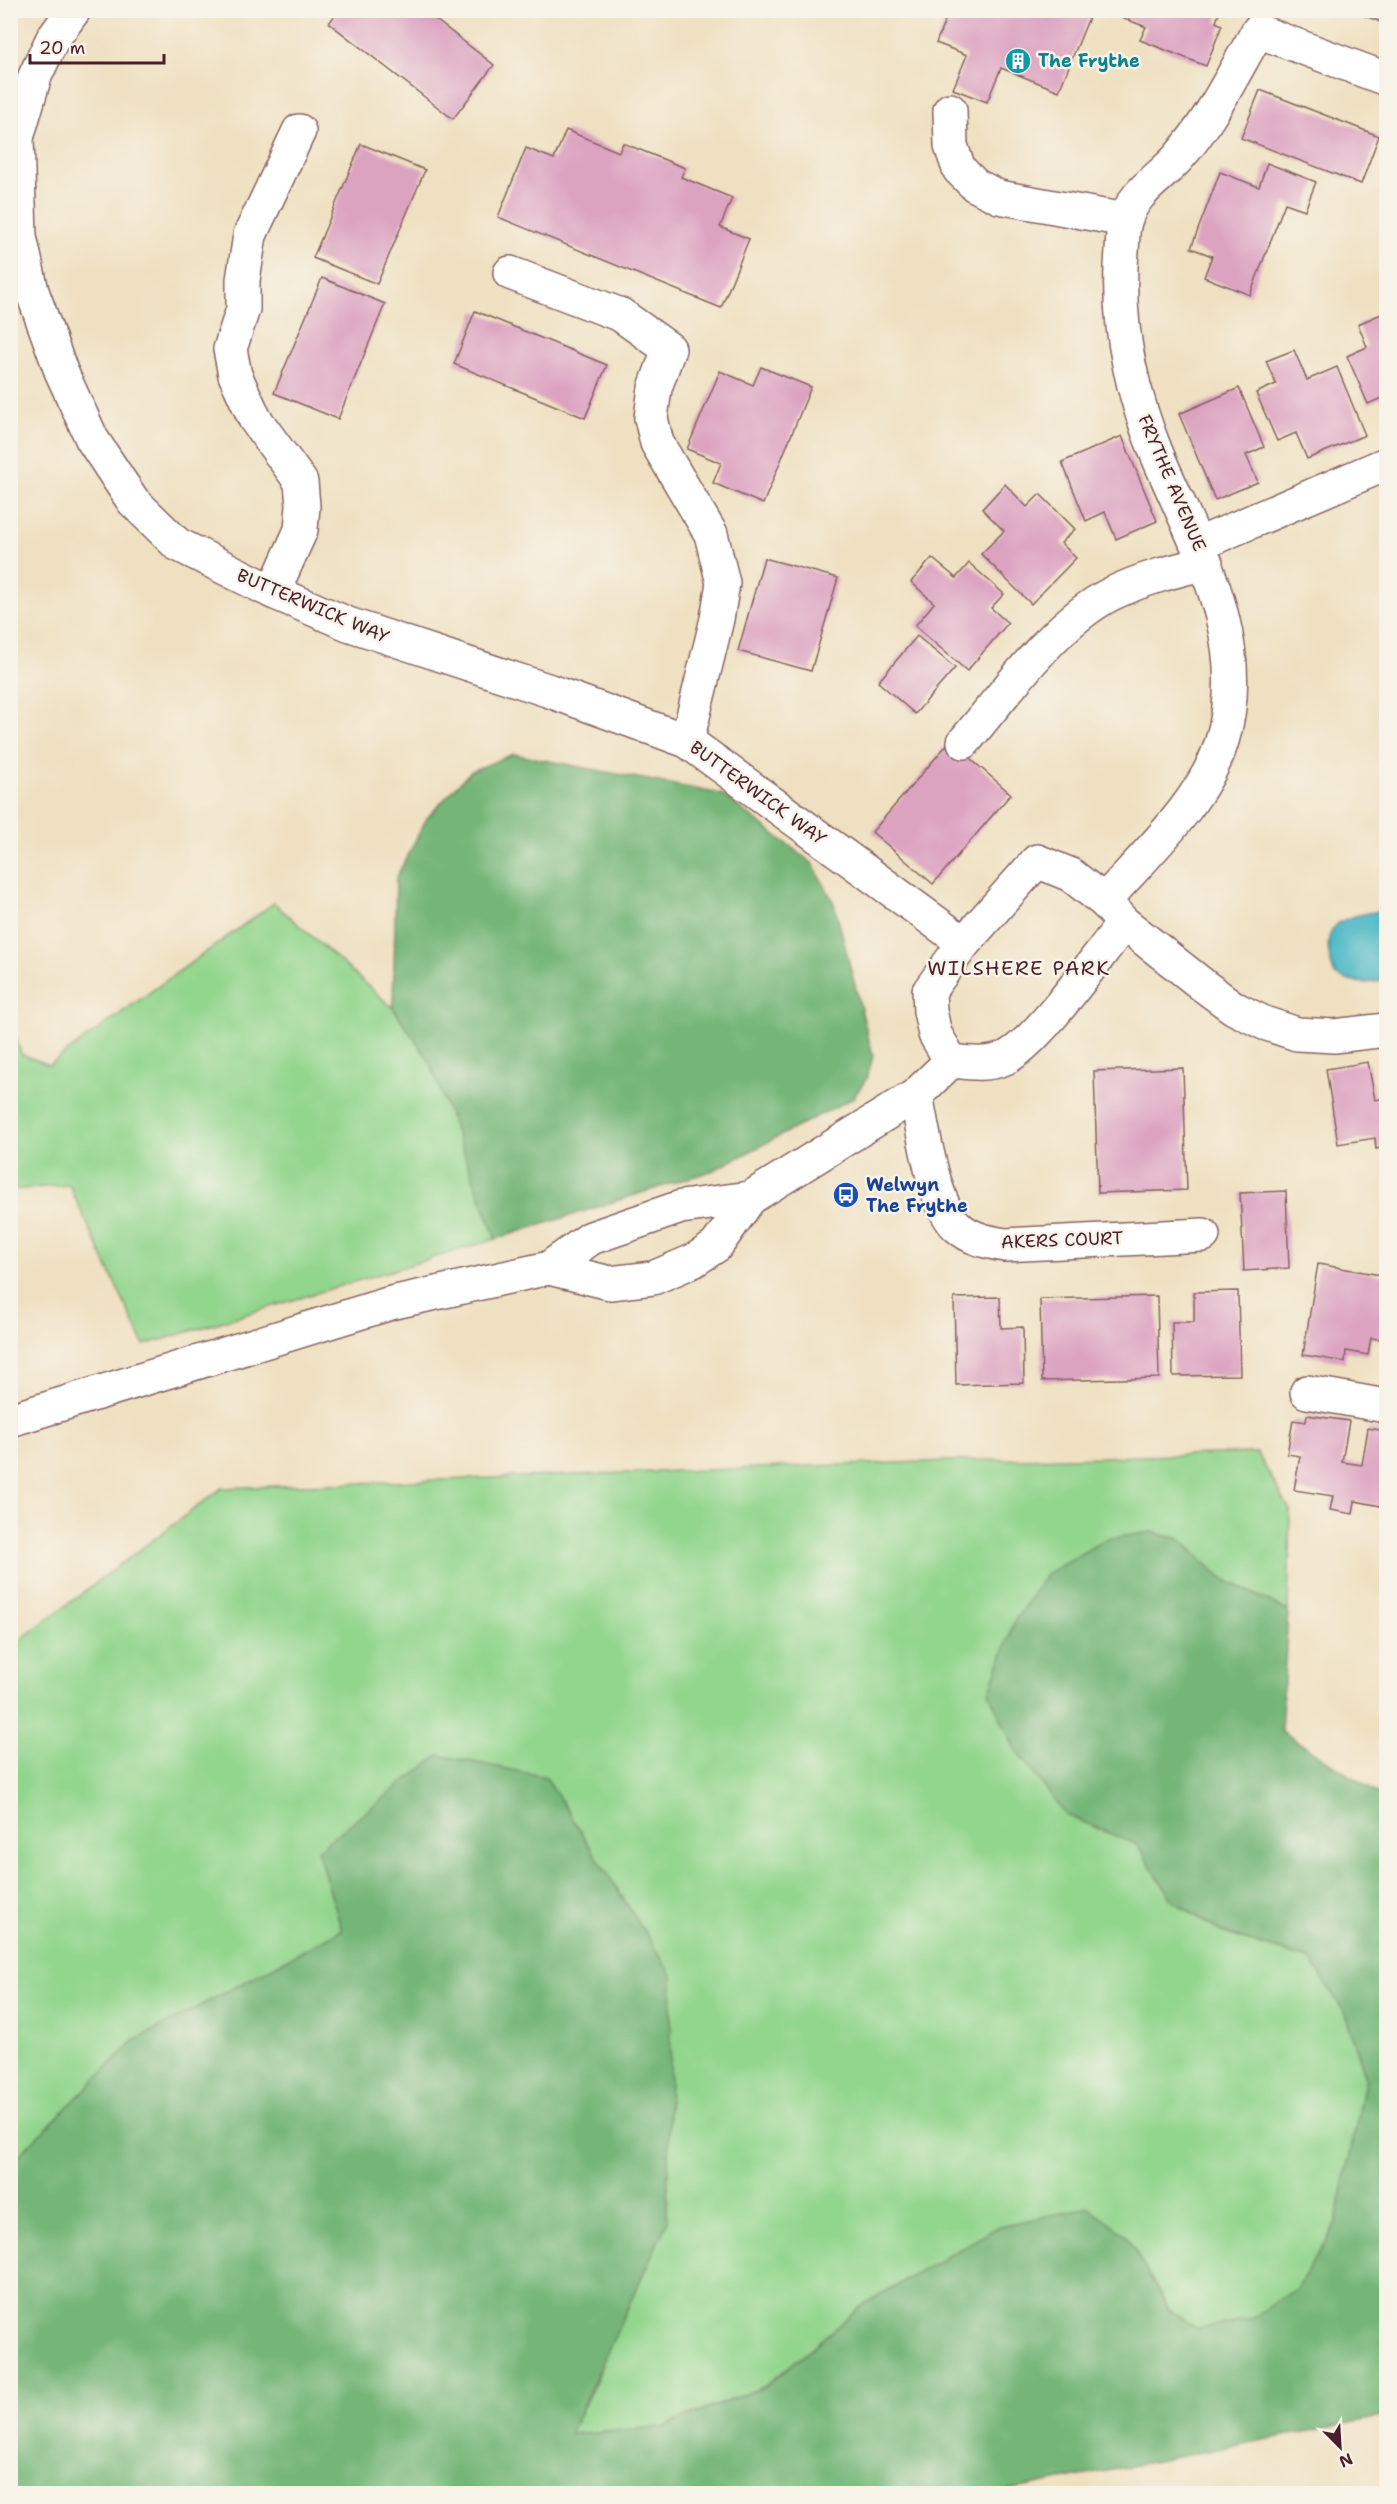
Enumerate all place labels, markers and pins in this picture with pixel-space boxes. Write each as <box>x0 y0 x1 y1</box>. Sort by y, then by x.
building icon: The Frythe <box>1003 46 1033 76</box>
place label: The Frythe <box>1038 49 1140 73</box>
place label: Welwyn The Frythe <box>866 1173 968 1218</box>
bus stop icon: Welwyn The Frythe <box>831 1180 861 1210</box>

